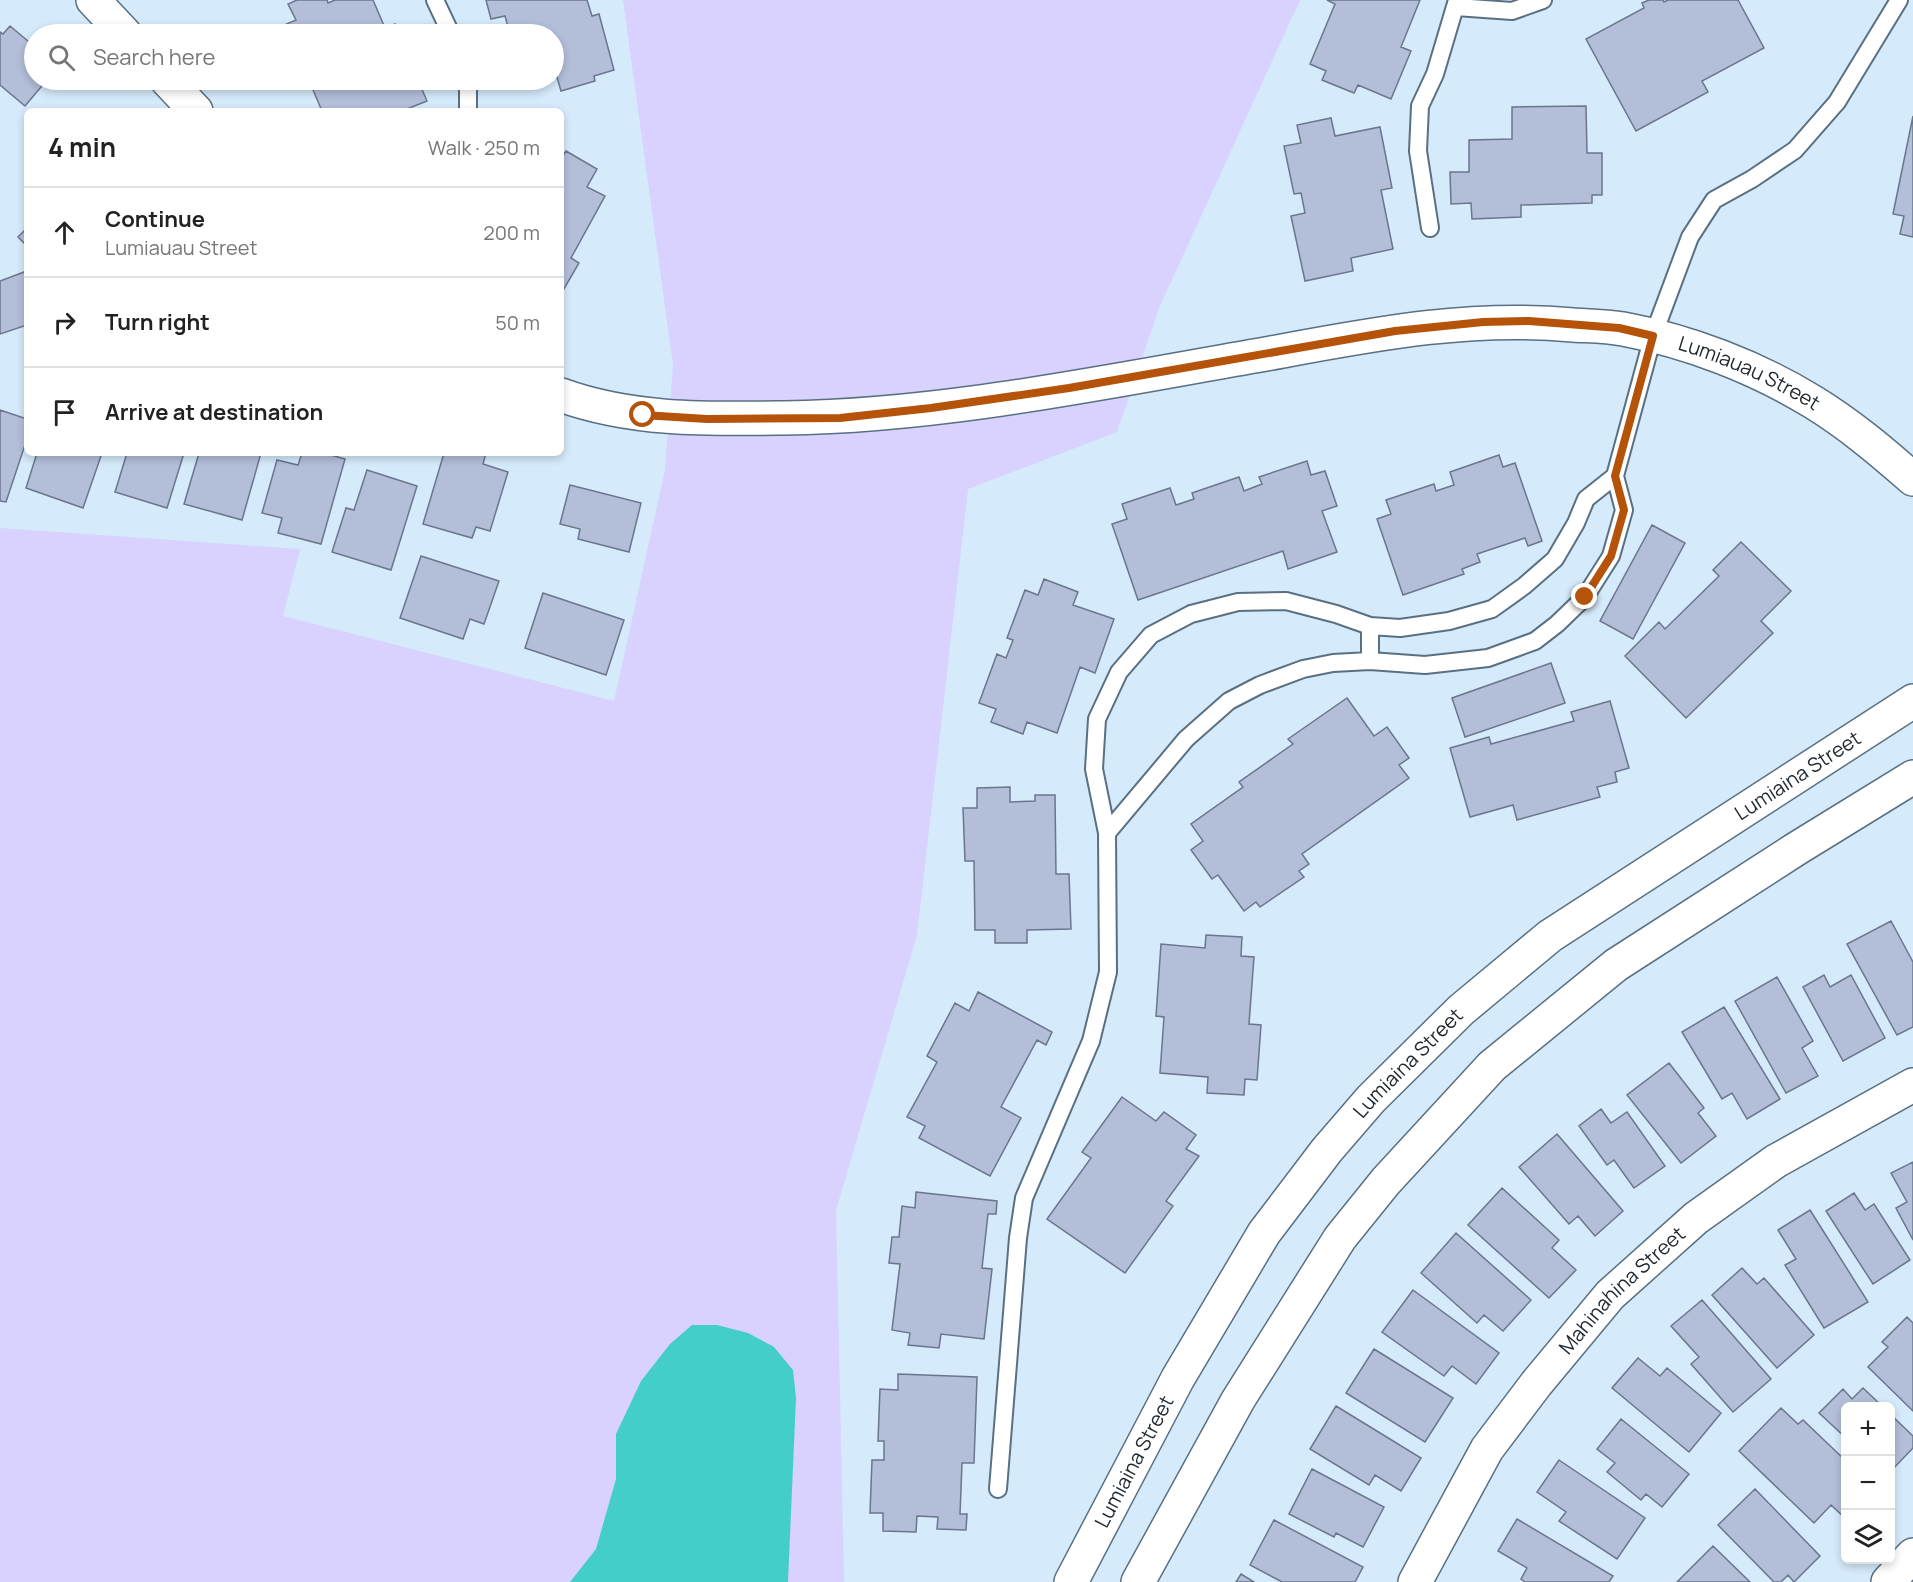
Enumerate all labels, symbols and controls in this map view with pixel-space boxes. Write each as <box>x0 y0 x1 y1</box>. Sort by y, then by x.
search box <box>24 24 564 90</box>
icon: search <box>45 41 78 74</box>
text: Search here <box>93 42 215 72</box>
text: 4 min <box>48 129 116 165</box>
text: Walk · 250 m <box>428 134 540 161</box>
text: Continue <box>105 204 205 234</box>
icon: ahead <box>48 216 81 249</box>
text: 200 m <box>483 219 540 246</box>
text: Lumiauau Street <box>105 234 257 261</box>
icon: right <box>48 306 81 339</box>
text: Turn right <box>105 307 210 337</box>
text: 50 m <box>495 309 540 336</box>
street label: Lumiauau Street <box>1675 329 1825 416</box>
icon: arrive <box>48 396 81 429</box>
text: Arrive at destination <box>105 397 323 427</box>
route start <box>629 401 655 427</box>
route end <box>1571 583 1597 609</box>
street label: Lumiaina Street <box>1729 724 1866 826</box>
street label: Lumiaina Street <box>1347 1002 1468 1124</box>
street label: Mahinahina Street <box>1552 1220 1691 1360</box>
street label: Lumiaina Street <box>1088 1391 1179 1532</box>
map controls <box>1841 1402 1895 1564</box>
button: + <box>1841 1402 1895 1456</box>
button: − <box>1841 1456 1895 1510</box>
button: layers <box>1841 1510 1895 1564</box>

